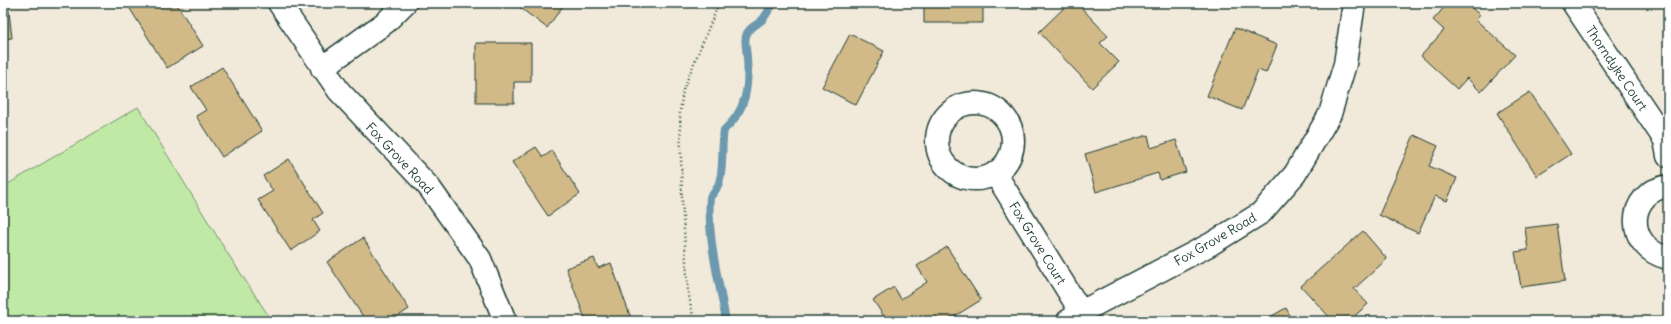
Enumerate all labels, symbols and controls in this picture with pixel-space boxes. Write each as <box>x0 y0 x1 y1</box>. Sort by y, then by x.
street label: Thorndyke Court <box>1582 22 1652 115</box>
street label: Fox Grove Road <box>362 119 438 198</box>
street label: Fox Grove Court <box>1005 199 1070 288</box>
street label: Fox Grove Road <box>1171 209 1260 270</box>

